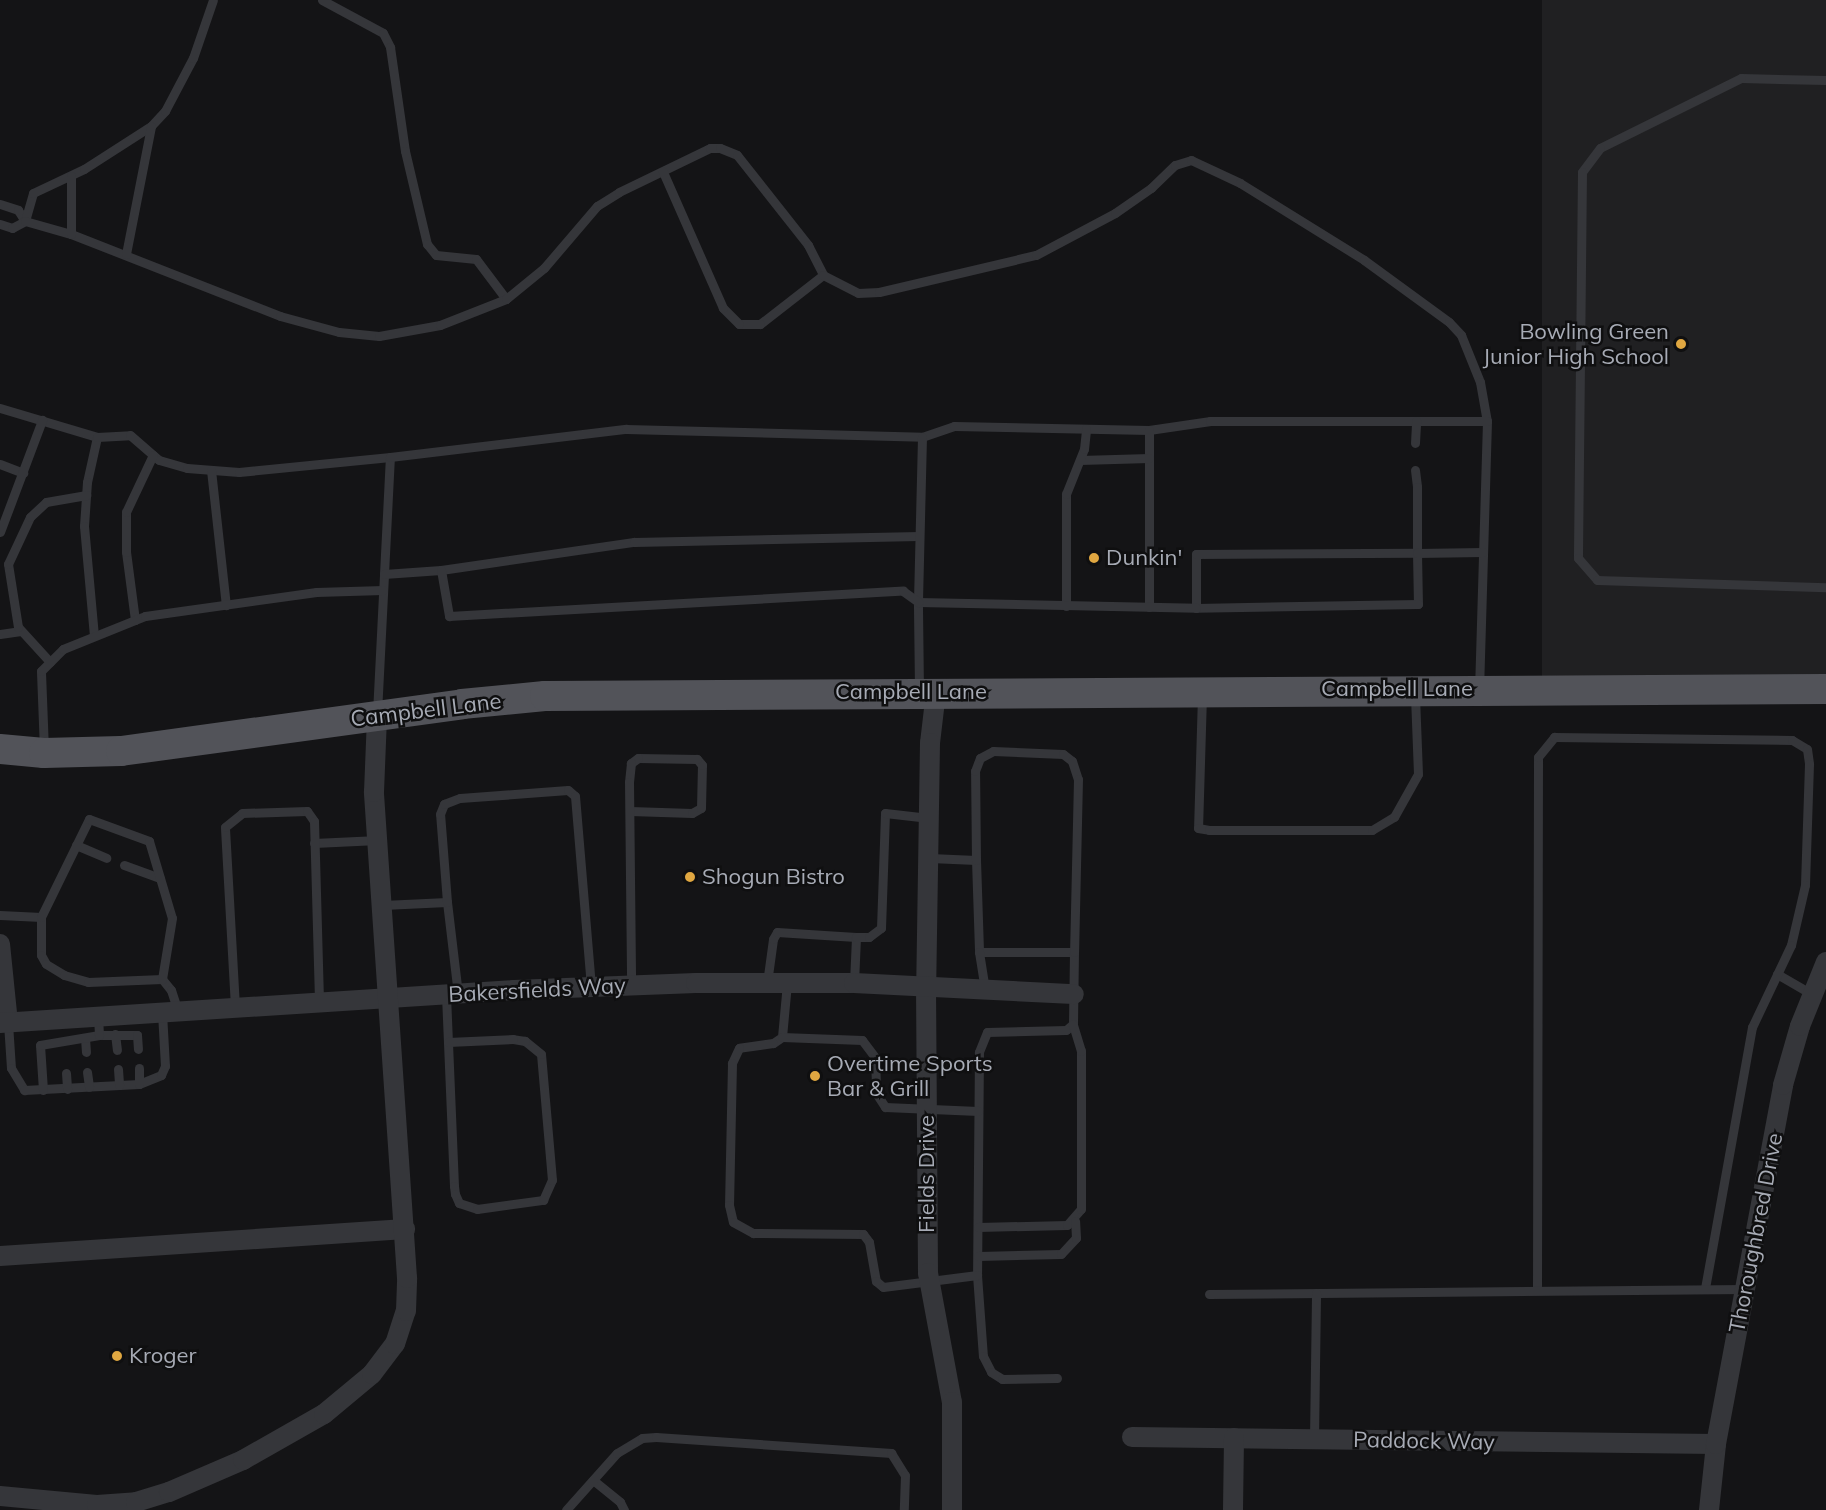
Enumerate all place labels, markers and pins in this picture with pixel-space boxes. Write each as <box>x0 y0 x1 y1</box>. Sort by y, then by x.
place label: Bowling Green Junior High School <box>1483 318 1669 370</box>
marker: Bowling Green Junior High School <box>1674 337 1688 351</box>
place label: Dunkin' <box>1106 545 1182 571</box>
marker: Dunkin' <box>1087 551 1101 565</box>
place label: Shogun Bistro <box>702 864 845 890</box>
marker: Shogun Bistro <box>683 870 697 884</box>
place label: Overtime Sports Bar & Grill <box>827 1050 993 1102</box>
marker: Overtime Sports Bar & Grill <box>808 1069 822 1083</box>
place label: Kroger <box>129 1343 197 1369</box>
marker: Kroger <box>110 1349 124 1363</box>

